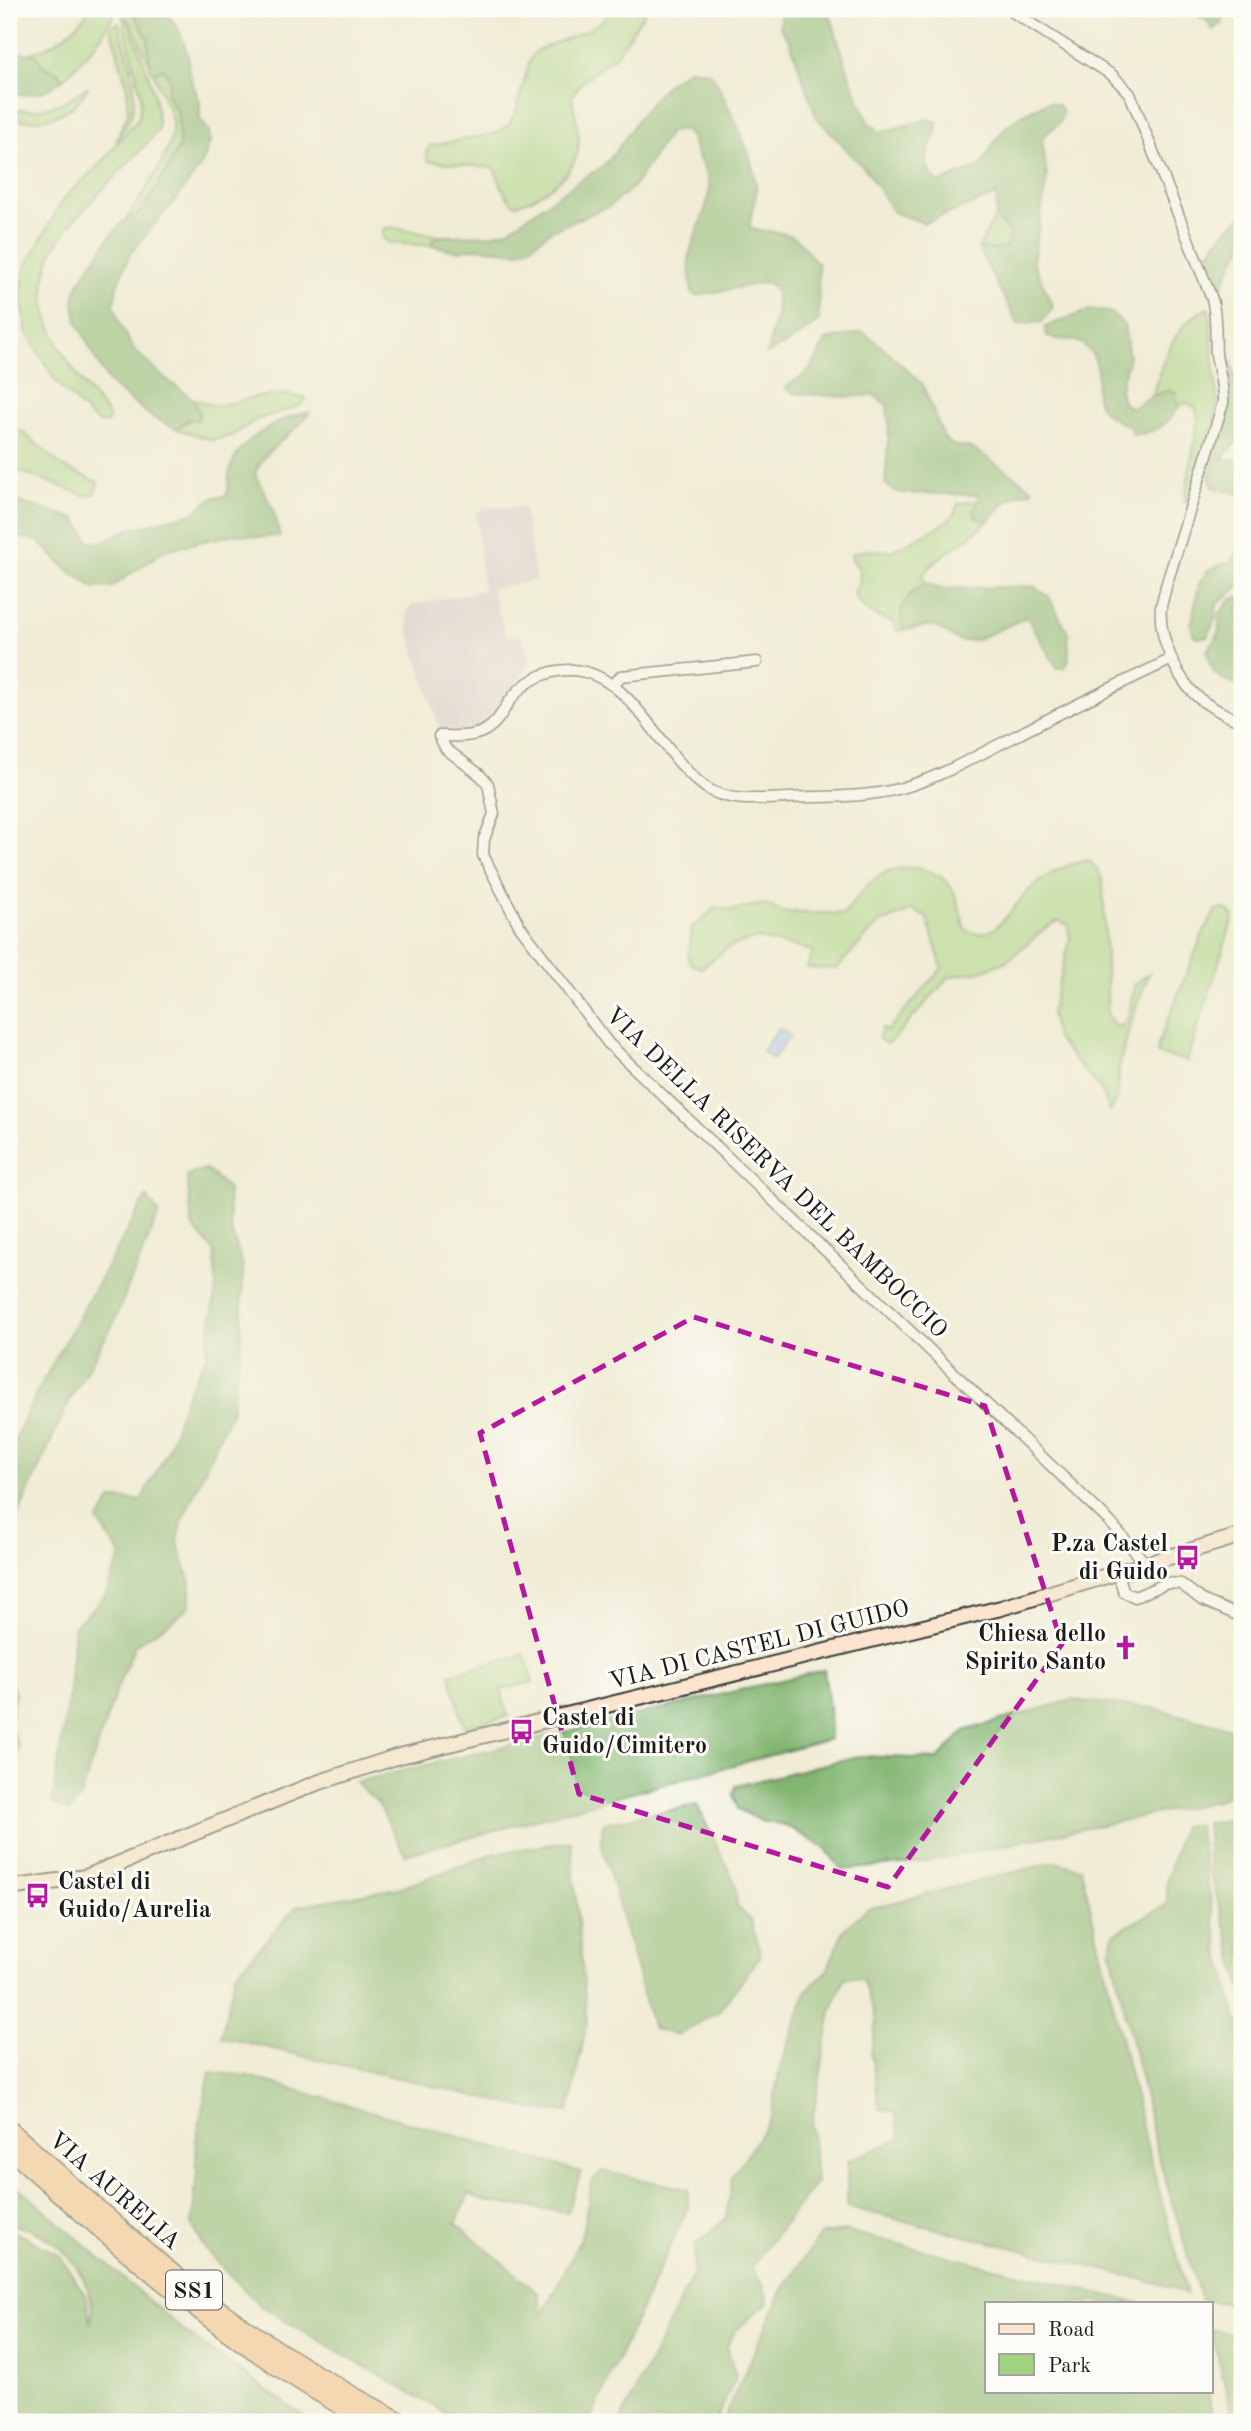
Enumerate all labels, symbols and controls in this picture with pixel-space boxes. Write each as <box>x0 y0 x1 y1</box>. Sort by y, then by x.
street label: VIA DELLA RISERVA DEL BAMBOCCIO <box>600 1003 951 1344</box>
place label: P.za Castel di Guido <box>1051 1533 1168 1585</box>
bus stop icon: P.za Castel di Guido <box>1174 1543 1202 1571</box>
street label: VIA DI CASTEL DI GUIDO <box>607 1597 912 1695</box>
place label: Chiesa dello Spirito Santo <box>965 1623 1106 1675</box>
church icon: Chiesa dello Spirito Santo <box>1112 1633 1140 1661</box>
place label: Castel di Guido/Cimitero <box>542 1707 707 1759</box>
bus stop icon: Castel di Guido/Cimitero <box>508 1717 536 1745</box>
place label: Castel di Guido/Aurelia <box>58 1871 211 1923</box>
bus stop icon: Castel di Guido/Aurelia <box>24 1881 52 1909</box>
street label: VIA AURELIA <box>43 2128 184 2255</box>
road number: SS1 <box>166 2270 222 2310</box>
legend <box>985 2302 1212 2392</box>
text: Road <box>1048 2320 1095 2341</box>
text: Park <box>1048 2356 1091 2377</box>

